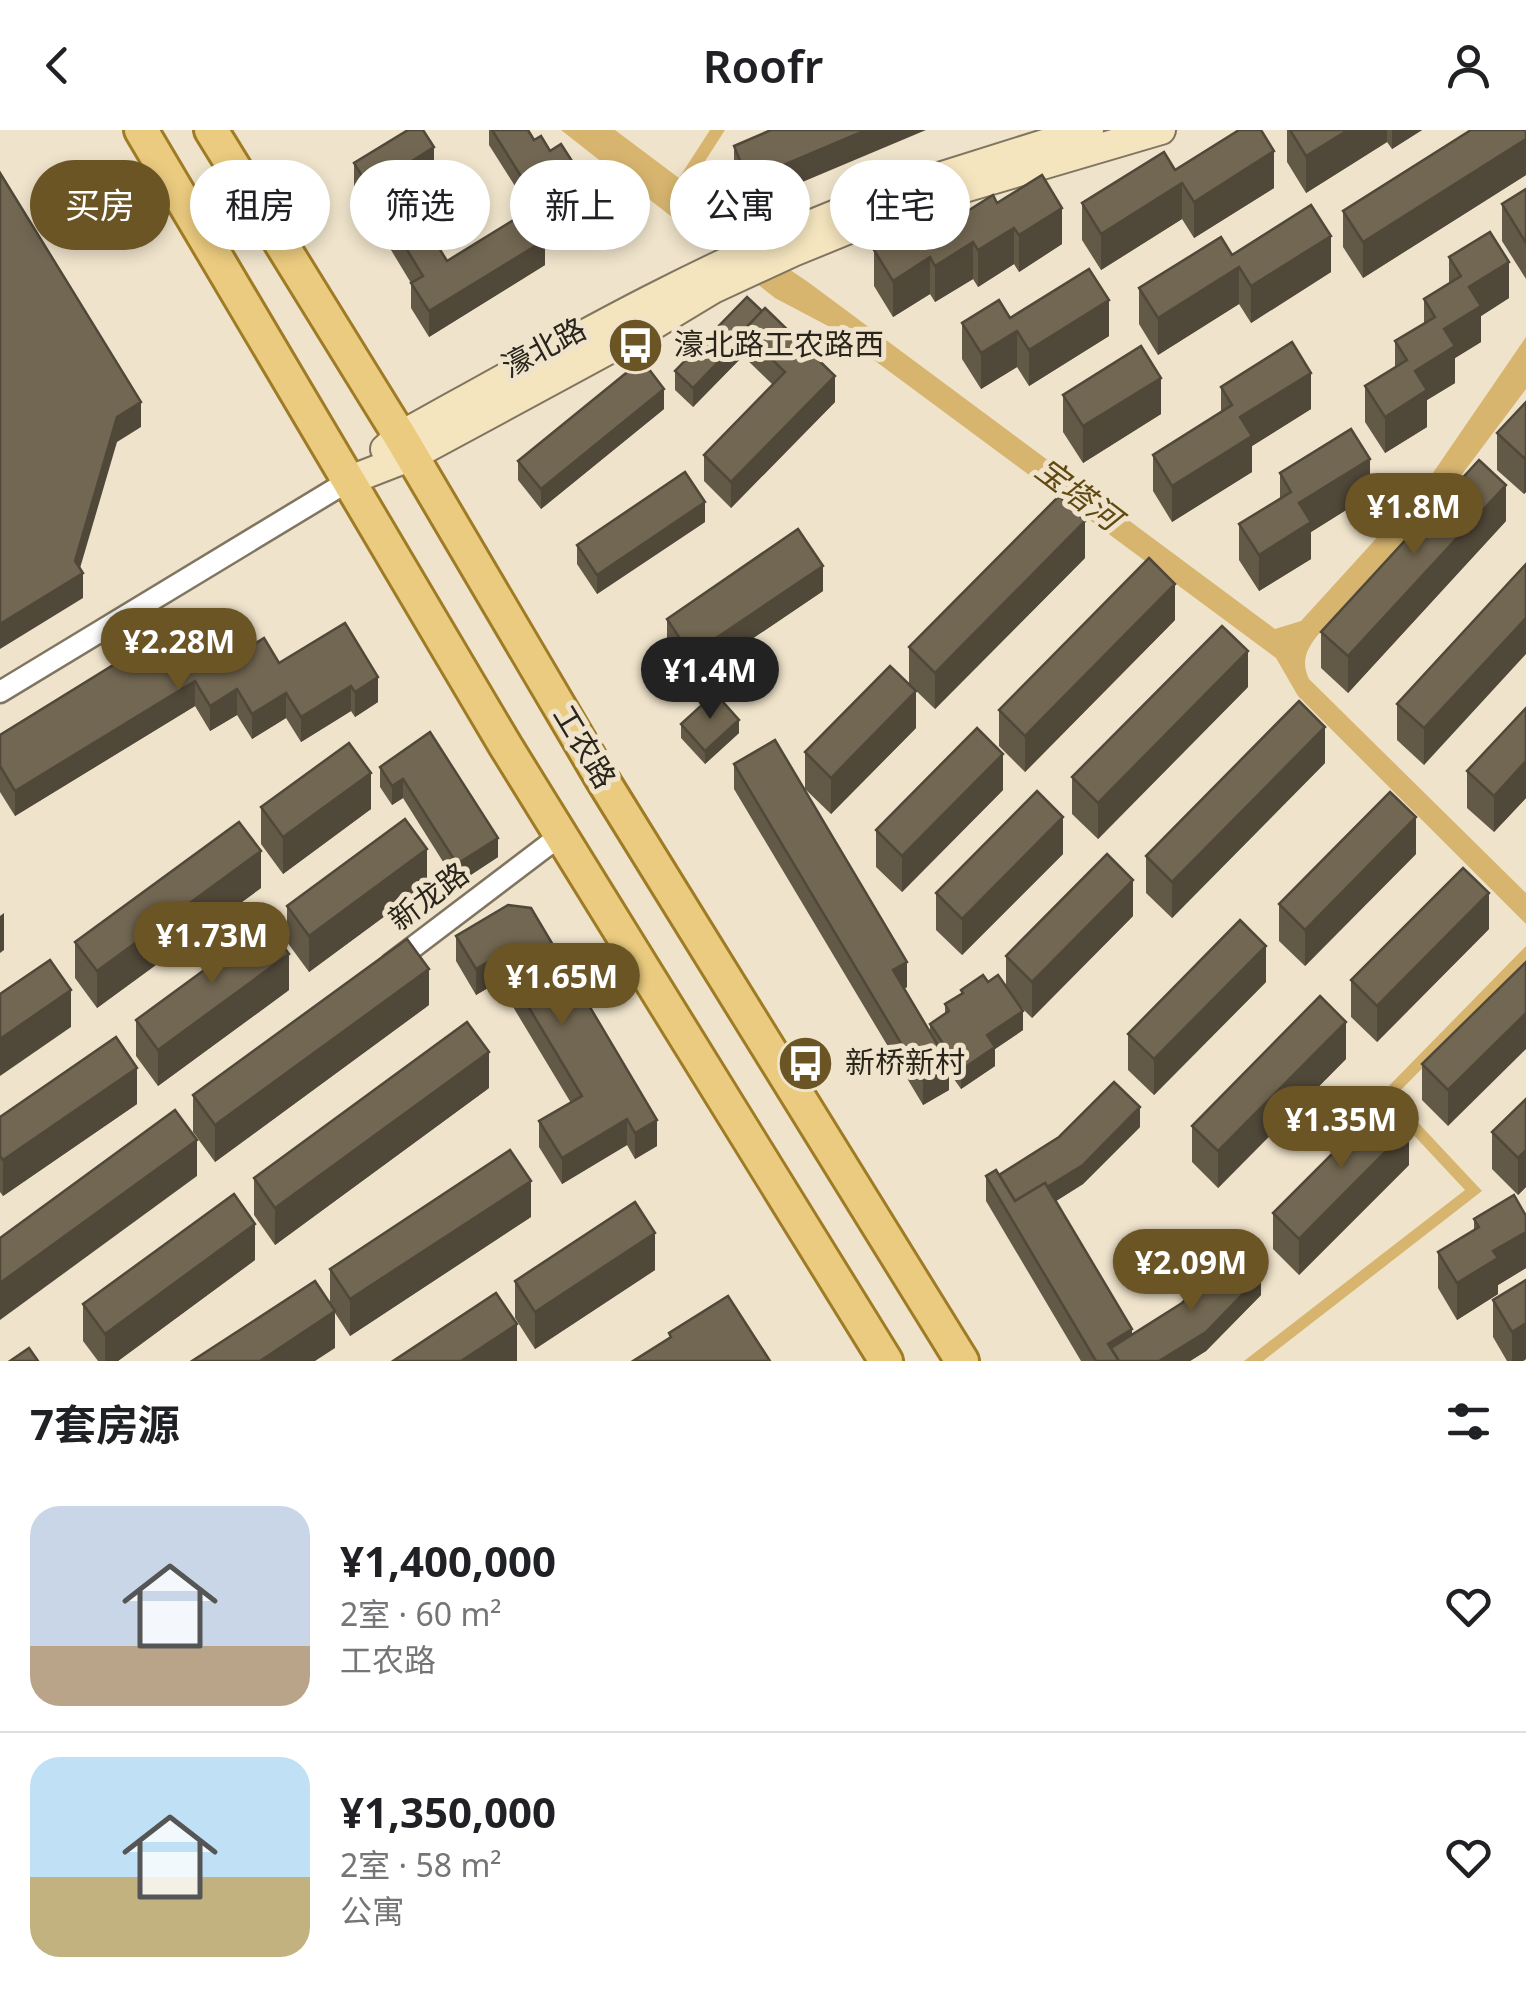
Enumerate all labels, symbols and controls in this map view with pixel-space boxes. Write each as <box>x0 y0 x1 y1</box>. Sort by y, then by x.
text: Roofr <box>703 35 823 96</box>
icon: back <box>30 38 85 93</box>
icon: person <box>1441 38 1496 93</box>
chip: 买房 <box>30 160 170 250</box>
chip: 租房 <box>190 160 330 250</box>
chip: 筛选 <box>350 160 490 250</box>
chip: 新上 <box>510 160 650 250</box>
chip: 公寓 <box>670 160 810 250</box>
chip: 住宅 <box>830 160 970 250</box>
street label: 濠北路 <box>494 307 593 386</box>
bus stop icon: 濠北路工农路西 <box>605 315 665 375</box>
place label: 濠北路工农路西 <box>674 323 884 364</box>
water label: 宝塔河 <box>1028 447 1135 542</box>
pin: ¥1.8M <box>1344 473 1484 558</box>
text: ¥1.8M <box>1367 484 1461 527</box>
pin: ¥2.28M <box>98 608 260 693</box>
text: ¥2.28M <box>123 619 235 662</box>
pin: ¥1.4M <box>640 637 780 722</box>
text: ¥1.4M <box>663 648 757 691</box>
street label: 工农路 <box>545 697 626 795</box>
street label: 新龙路 <box>380 852 476 939</box>
pin: ¥1.73M <box>131 902 293 987</box>
text: ¥1.73M <box>156 913 268 956</box>
pin: ¥1.65M <box>481 943 643 1028</box>
text: ¥1.65M <box>506 954 618 997</box>
bus stop icon: 新桥新村 <box>776 1033 836 1093</box>
place label: 新桥新村 <box>845 1041 965 1082</box>
pin: ¥1.35M <box>1260 1086 1422 1171</box>
text: ¥1.35M <box>1285 1097 1397 1140</box>
pin: ¥2.09M <box>1110 1229 1272 1314</box>
text: ¥2.09M <box>1135 1240 1247 1283</box>
icon: filters <box>1441 1394 1496 1449</box>
text: 7套房源 <box>30 1395 180 1452</box>
text: ¥1,400,000 <box>340 1532 556 1589</box>
icon: home <box>110 1546 230 1666</box>
icon: heart <box>1441 1579 1496 1634</box>
text: 2室 · 60 m² <box>340 1592 502 1635</box>
text: 工农路 <box>340 1638 436 1681</box>
text: ¥1,350,000 <box>340 1783 556 1840</box>
icon: home <box>110 1797 230 1917</box>
icon: heart <box>1441 1830 1496 1885</box>
text: 2室 · 58 m² <box>340 1843 502 1886</box>
text: 公寓 <box>340 1889 404 1932</box>

